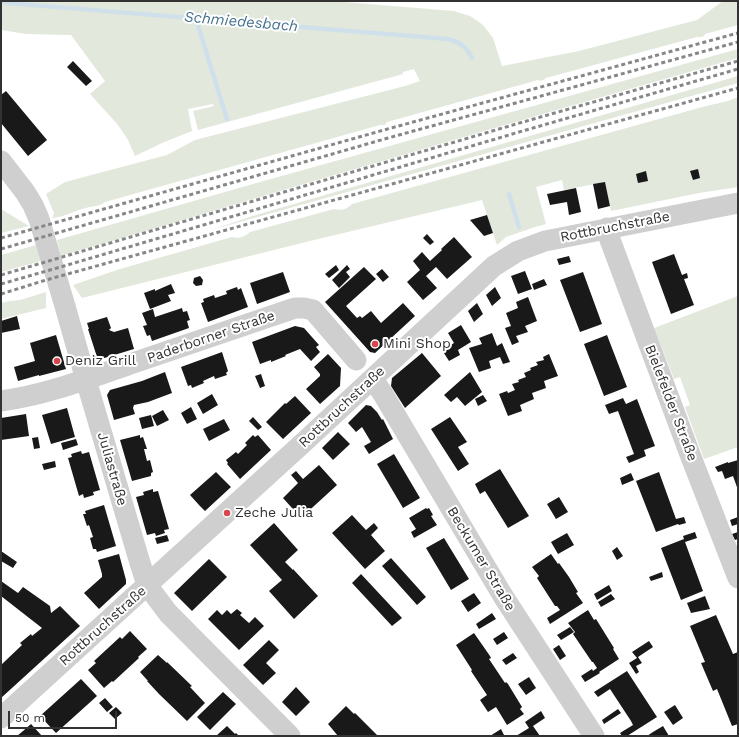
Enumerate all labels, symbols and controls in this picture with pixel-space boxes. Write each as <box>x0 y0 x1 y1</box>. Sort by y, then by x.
water label: Schmiedesbach <box>183 8 299 36</box>
street label: Rottbruchstraße <box>559 208 671 246</box>
street label: Paderborner Straße <box>145 307 277 367</box>
place label: Mini Shop <box>383 336 451 352</box>
marker: Mini Shop <box>370 339 380 349</box>
street label: Bielefelder Straße <box>641 342 701 464</box>
place label: Deniz Grill <box>65 353 136 369</box>
marker: Deniz Grill <box>52 356 62 366</box>
street label: Rottbruchstraße <box>296 363 388 451</box>
street label: Juliastraße <box>93 430 131 508</box>
street label: Beckumer Straße <box>443 504 519 614</box>
place label: Zeche Julia <box>235 505 313 521</box>
marker: Zeche Julia <box>222 508 232 518</box>
street label: Rottbruchstraße <box>56 583 150 669</box>
scale bar <box>10 703 119 729</box>
text: 50 m <box>15 711 45 725</box>

